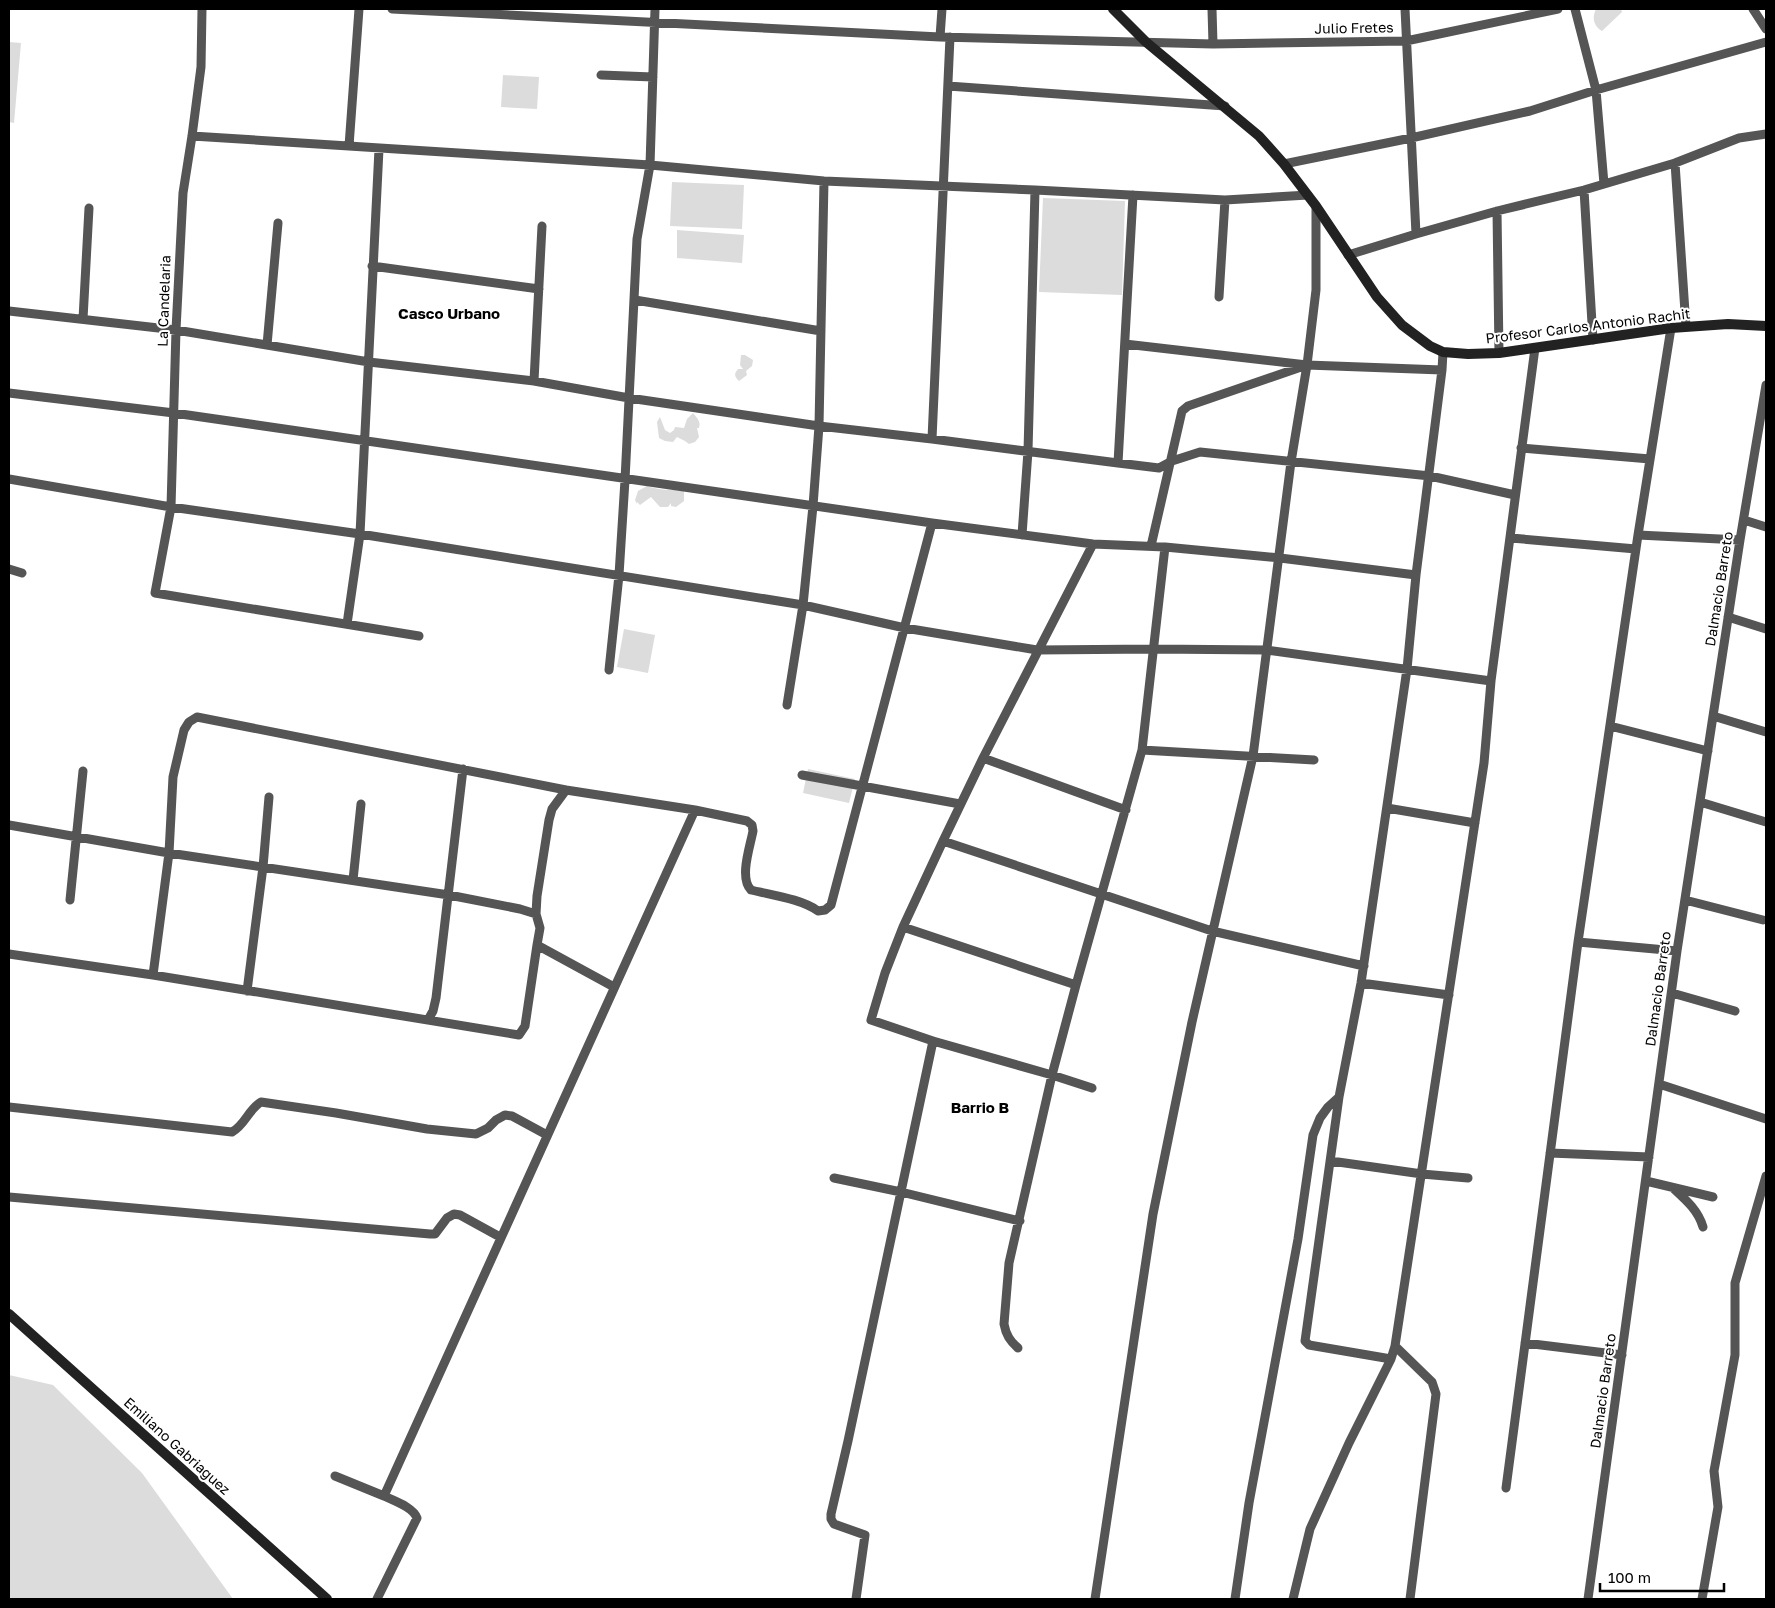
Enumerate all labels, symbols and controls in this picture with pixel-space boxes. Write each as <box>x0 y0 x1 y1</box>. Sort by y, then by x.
street label: Julio Fretes <box>1314 18 1394 37</box>
street label: La Candelaria <box>153 255 174 347</box>
district label: Casco Urbano <box>398 304 500 322</box>
street label: Profesor Carlos Antonio Rachit <box>1485 305 1691 347</box>
street label: Dalmacio Barreto <box>1701 530 1736 648</box>
street label: Dalmacio Barreto <box>1641 930 1674 1048</box>
district label: Barrio B <box>951 1098 1010 1116</box>
street label: Dalmacio Barreto <box>1586 1332 1619 1450</box>
street label: Emiliano Gabriaguez <box>121 1393 234 1498</box>
scale bar <box>1600 1560 1724 1592</box>
text: 100 m <box>1608 1568 1651 1586</box>

